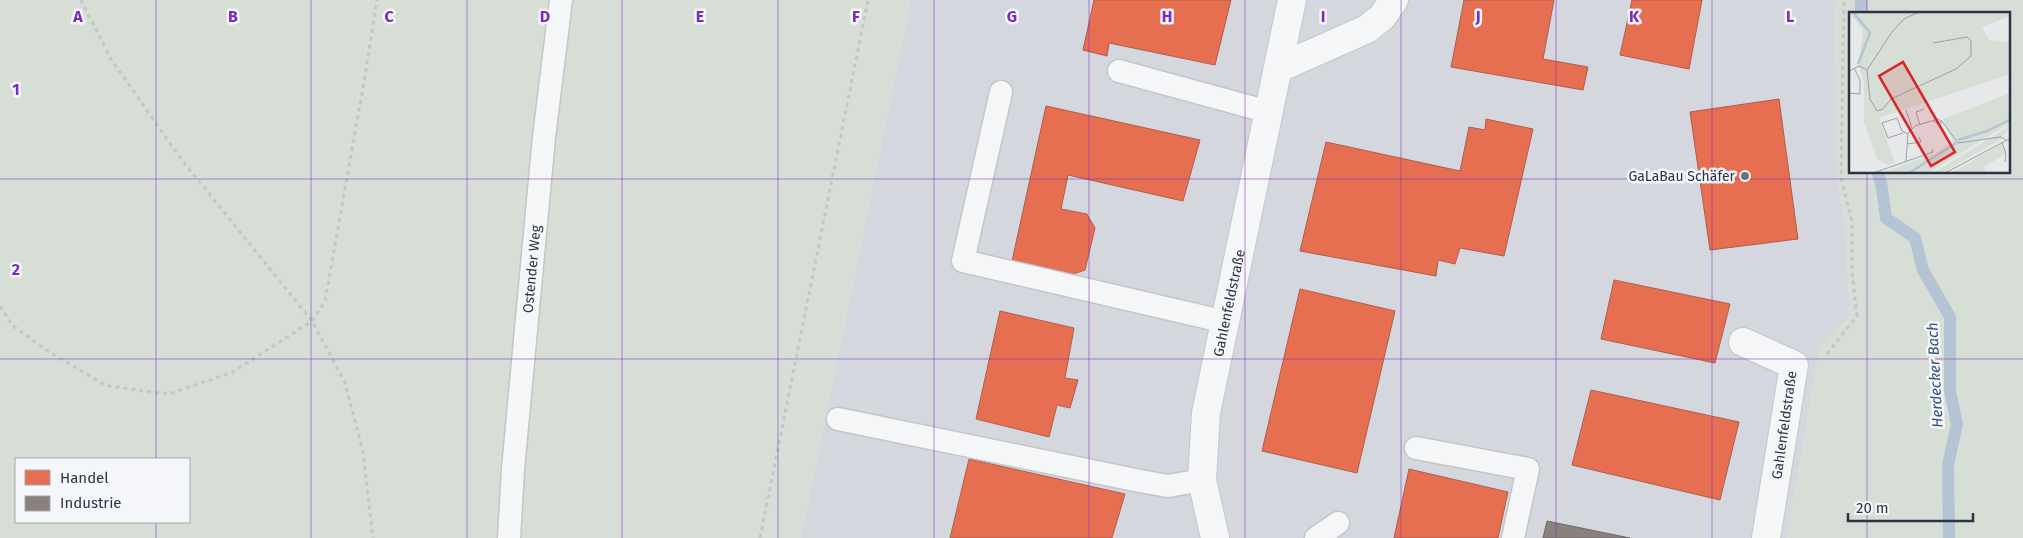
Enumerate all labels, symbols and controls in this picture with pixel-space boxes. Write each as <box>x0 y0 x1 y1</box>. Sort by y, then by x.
text: A <box>72 7 83 26</box>
text: B <box>228 7 238 26</box>
text: C <box>384 7 394 26</box>
text: D <box>540 7 550 26</box>
text: E <box>696 7 704 26</box>
text: F <box>852 7 860 26</box>
text: G <box>1007 7 1017 26</box>
text: H <box>1162 7 1172 26</box>
text: I <box>1321 7 1325 26</box>
text: J <box>1474 7 1481 26</box>
text: K <box>1629 7 1640 26</box>
text: L <box>1786 7 1794 26</box>
inset map <box>1849 12 2010 174</box>
text: 1 <box>12 80 20 99</box>
place label: GaLaBau Schäfer <box>1628 168 1736 185</box>
marker: GaLaBau Schäfer <box>1739 170 1751 182</box>
street label: Ostender Weg <box>520 223 545 314</box>
street label: Gahlenfeldstraße <box>1210 248 1249 358</box>
text: 2 <box>12 260 20 279</box>
water label: Herdecker Bach <box>1923 322 1947 428</box>
street label: Gahlenfeldstraße <box>1768 370 1801 480</box>
legend <box>15 458 190 523</box>
text: Handel <box>60 469 109 487</box>
scale bar <box>1848 490 1973 522</box>
text: Industrie <box>60 494 122 512</box>
text: 20 m <box>1856 499 1889 517</box>

